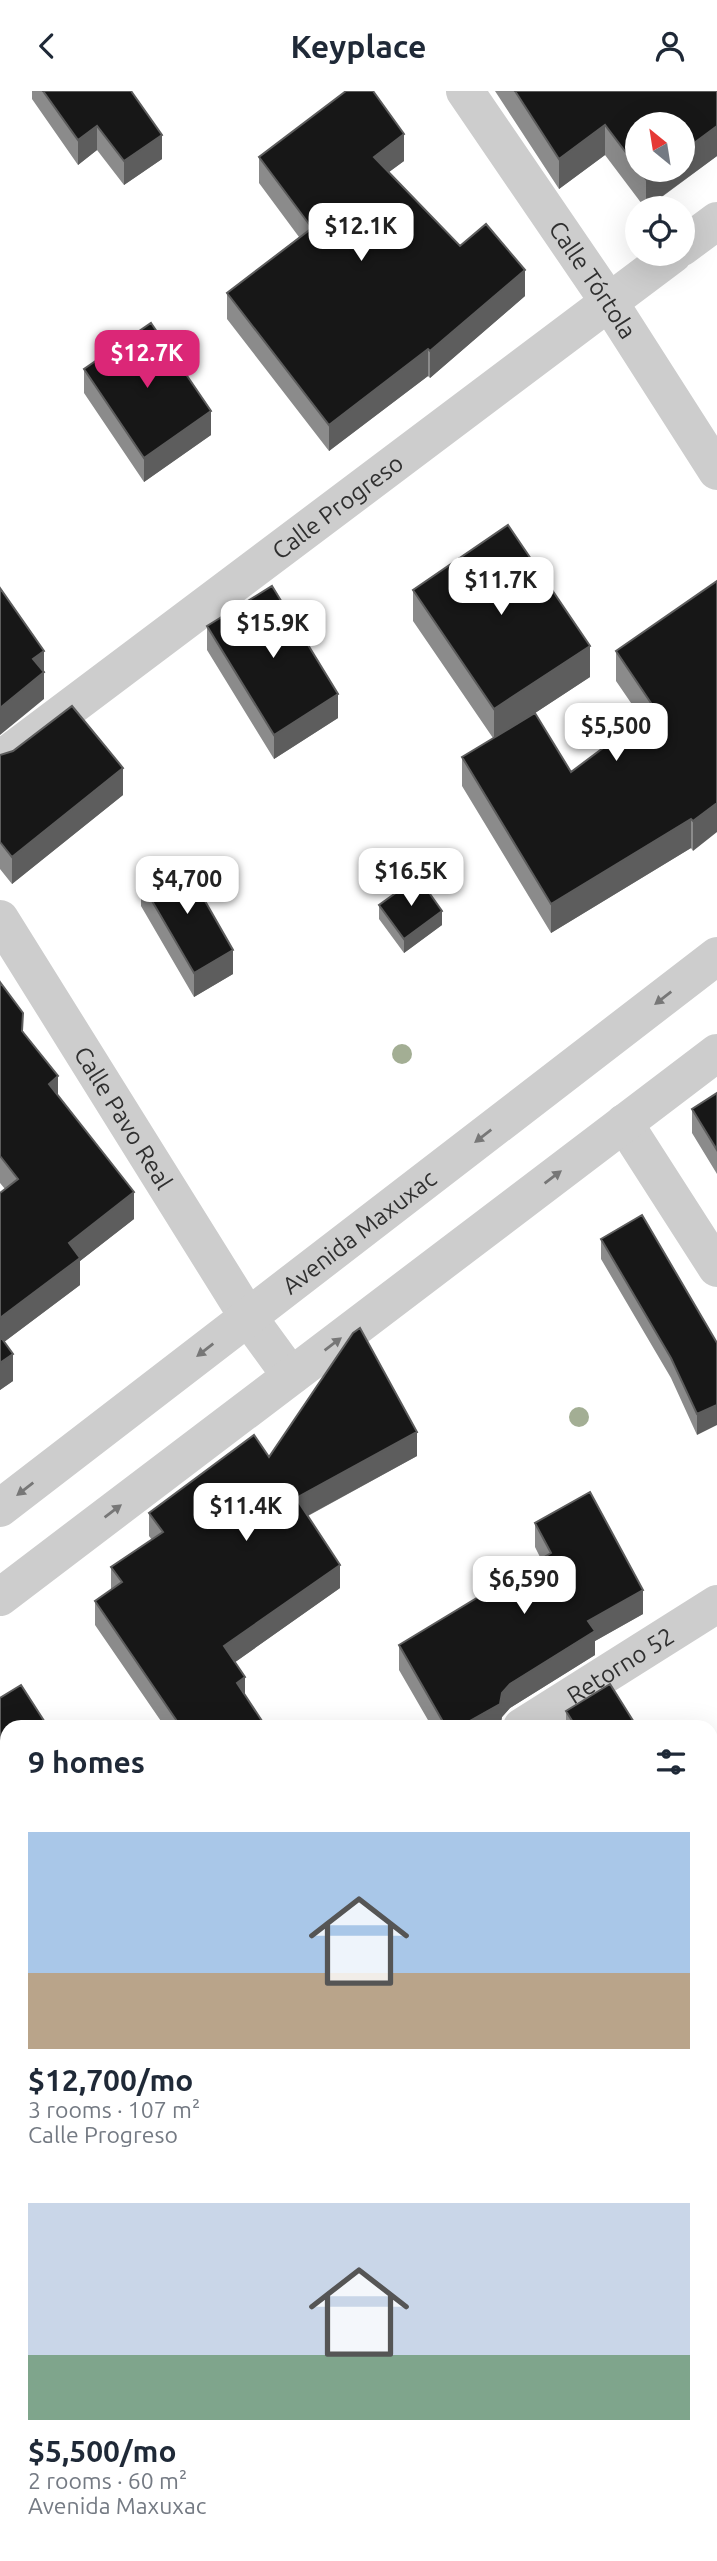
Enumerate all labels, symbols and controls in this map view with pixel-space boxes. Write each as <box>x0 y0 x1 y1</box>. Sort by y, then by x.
icon: back <box>28 27 66 65</box>
icon: person <box>651 27 689 65</box>
text: Keyplace <box>291 28 426 64</box>
north arrow <box>625 112 695 182</box>
map controls <box>625 112 695 266</box>
button: locate <box>625 196 695 266</box>
pin: $12.1K <box>304 204 418 263</box>
text: $12.1K <box>325 213 397 238</box>
street label: Calle Tórtola <box>544 216 642 343</box>
pin: $12.7K <box>90 331 204 390</box>
text: $12.7K <box>111 340 183 365</box>
street label: Calle Progreso <box>267 449 408 564</box>
pin: $11.7K <box>444 557 558 617</box>
text: $11.7K <box>465 567 537 592</box>
pin: $15.9K <box>216 601 330 660</box>
text: $15.9K <box>237 610 309 635</box>
pin: $5,500 <box>559 703 673 763</box>
text: $5,500 <box>581 713 651 738</box>
pin: $16.5K <box>354 849 468 908</box>
pin: $4,700 <box>130 857 244 916</box>
text: $16.5K <box>375 858 447 883</box>
text: $4,700 <box>152 866 222 891</box>
one-way arrow <box>654 990 672 1004</box>
street label: Calle Pavo Real <box>69 1041 178 1194</box>
one-way arrow <box>474 1129 492 1144</box>
street label: Avenida Maxuxac <box>277 1164 441 1299</box>
one-way arrow <box>544 1169 562 1184</box>
one-way arrow <box>324 1337 342 1351</box>
one-way arrow <box>197 1342 215 1357</box>
one-way arrow <box>16 1481 34 1495</box>
pin: $11.4K <box>189 1483 303 1543</box>
text: $11.4K <box>210 1493 282 1518</box>
one-way arrow <box>104 1505 122 1519</box>
pin: $6,590 <box>467 1557 581 1616</box>
text: $6,590 <box>489 1566 559 1591</box>
street label: Retorno 52 <box>562 1621 679 1709</box>
icon: filters <box>652 1743 690 1781</box>
text: 9 homes <box>28 1745 145 1779</box>
icon: home <box>296 1878 422 2004</box>
text: $12,700/mo <box>28 2063 193 2097</box>
text: 3 rooms · 107 m² <box>28 2097 200 2122</box>
text: Calle Progreso <box>28 2122 178 2147</box>
icon: home <box>296 2249 422 2375</box>
text: $5,500/mo <box>28 2434 177 2468</box>
text: 2 rooms · 60 m² <box>28 2468 187 2493</box>
text: Avenida Maxuxac <box>28 2493 206 2518</box>

